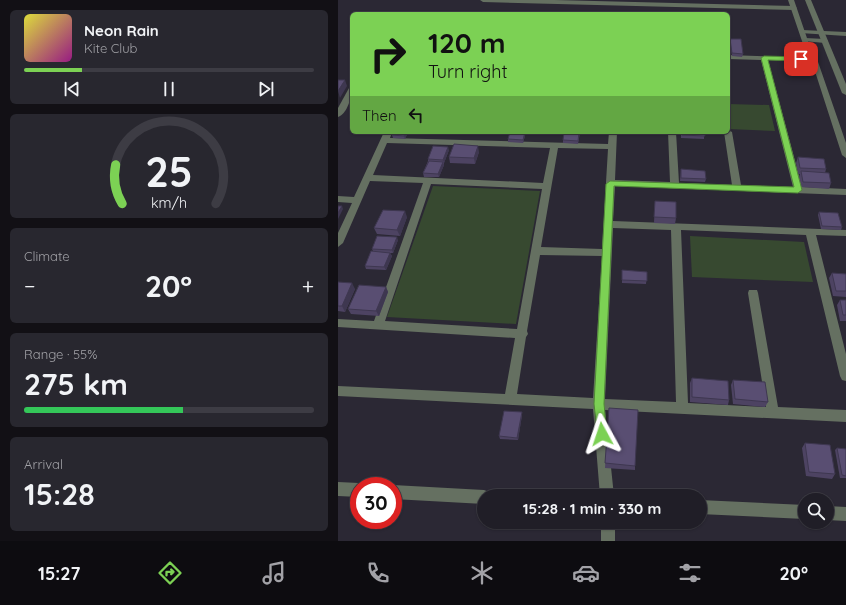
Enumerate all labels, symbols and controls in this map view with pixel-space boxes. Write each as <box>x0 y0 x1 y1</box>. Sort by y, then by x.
text: Neon Rain <box>84 21 159 40</box>
text: 120 m <box>428 25 506 60</box>
icon: right <box>362 28 414 80</box>
text: Kite Club <box>84 40 137 56</box>
pin <box>784 42 818 76</box>
icon: arrive <box>790 48 812 70</box>
text: Turn right <box>428 60 508 83</box>
icon: previous <box>61 78 83 100</box>
icon: pause <box>158 78 180 100</box>
icon: next <box>255 78 277 100</box>
icon: left <box>405 104 427 126</box>
text: Then <box>362 106 397 125</box>
text: 25 <box>145 145 193 197</box>
text: km/h <box>151 194 187 212</box>
text: Climate <box>24 248 70 264</box>
text: 20° <box>145 267 192 305</box>
text: − <box>24 272 35 300</box>
text: + <box>302 272 314 300</box>
text: Range · 55% <box>24 346 97 362</box>
text: 275 km <box>24 365 128 403</box>
position arrow <box>581 413 623 455</box>
text: Arrival <box>24 456 63 472</box>
text: 15:28 <box>24 475 95 513</box>
speed limit sign: 30 <box>350 477 402 529</box>
map controls <box>798 493 834 529</box>
button: search <box>798 493 834 529</box>
text: 15:28 · 1 min · 330 m <box>523 499 661 518</box>
icon: directions <box>156 559 184 587</box>
icon: music <box>260 559 288 587</box>
icon: phone <box>364 559 392 587</box>
icon: climate <box>468 559 496 587</box>
icon: car <box>572 559 600 587</box>
icon: filters <box>676 559 704 587</box>
text: 15:27 <box>38 562 80 585</box>
text: 20° <box>780 562 808 585</box>

